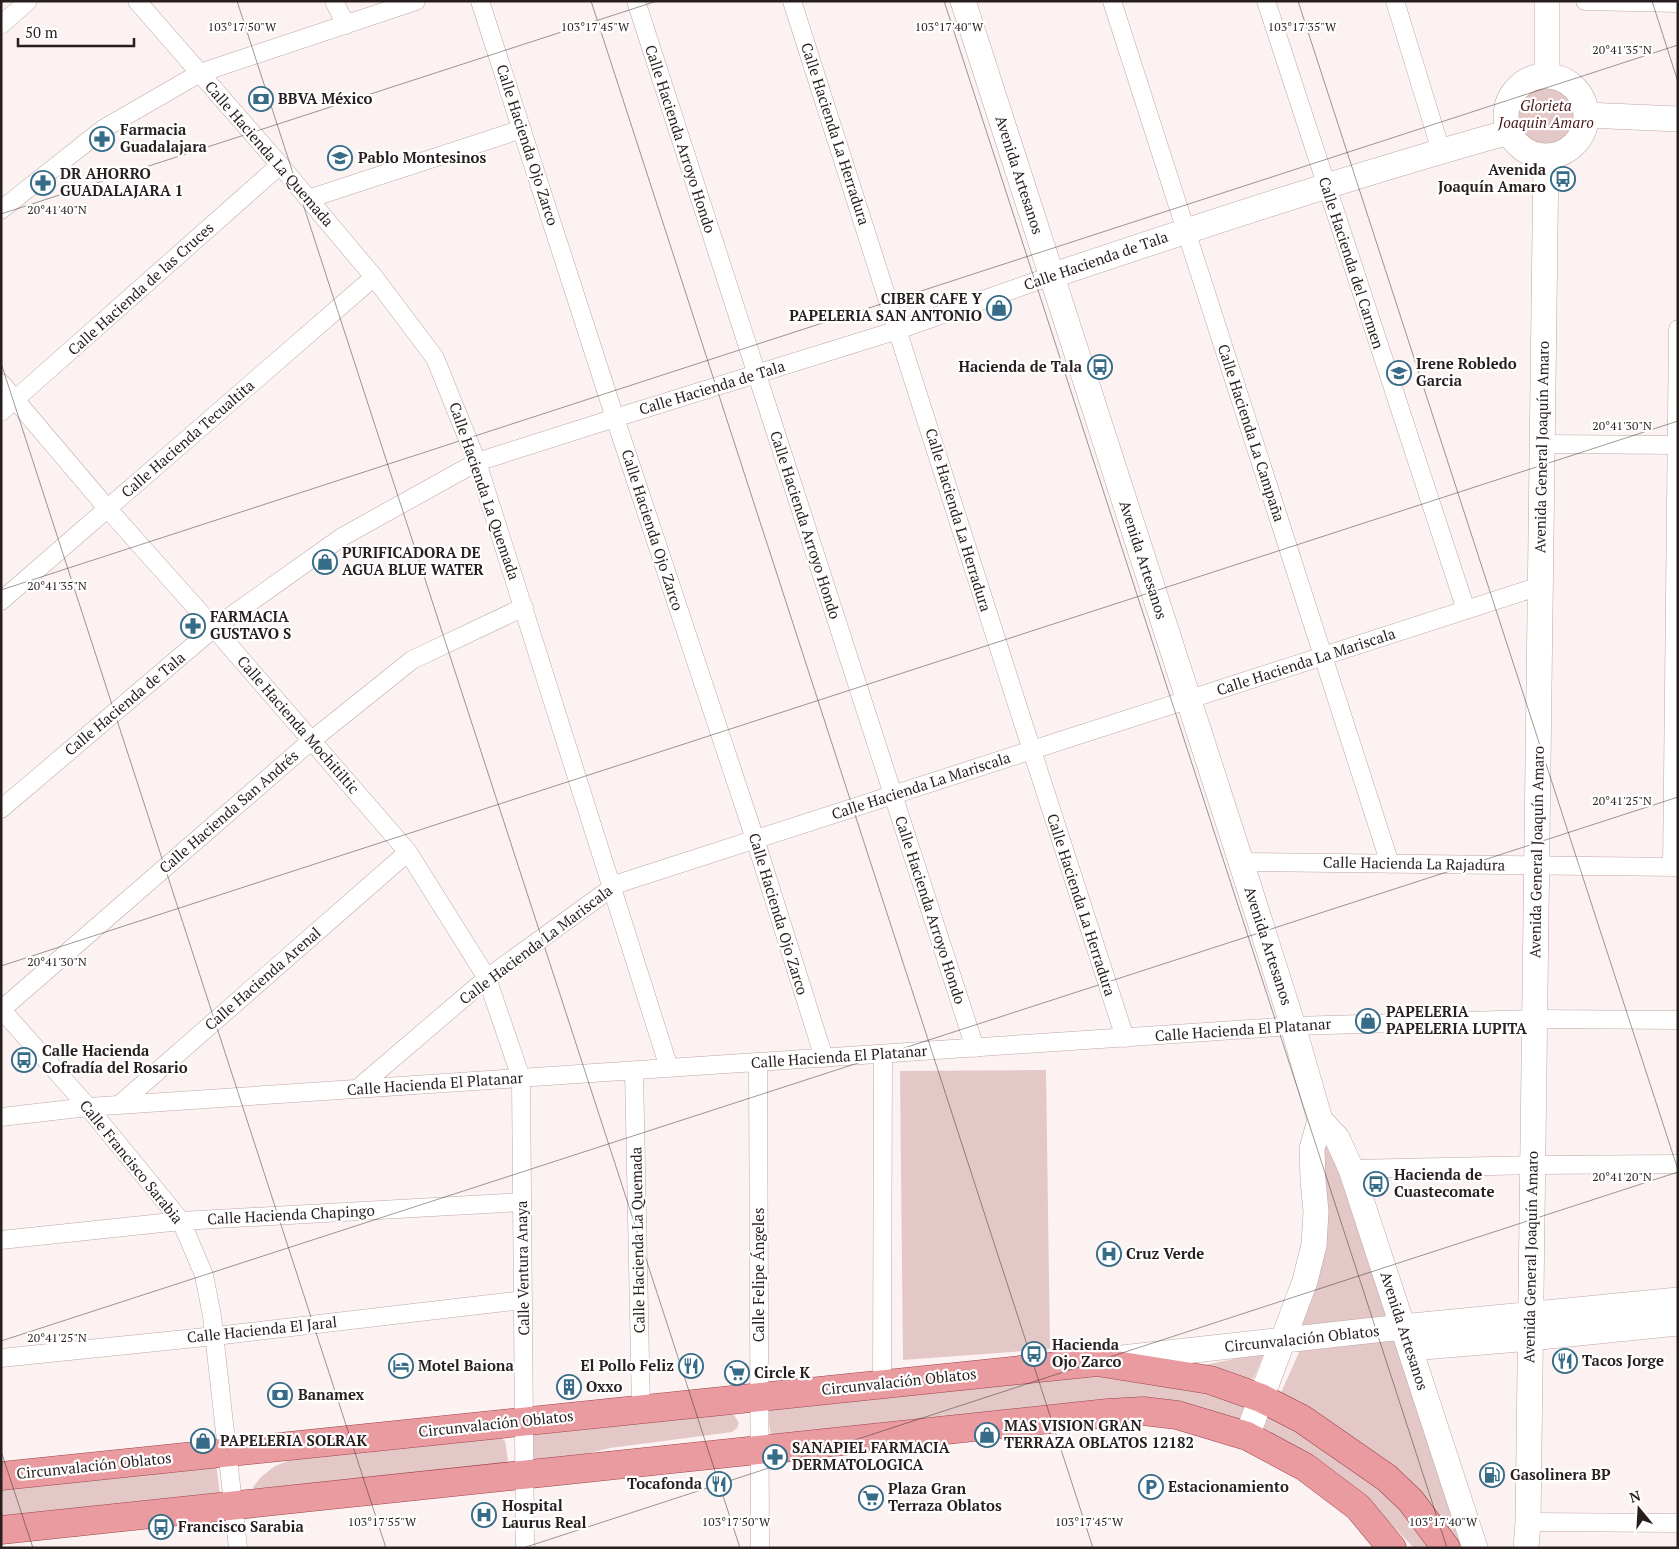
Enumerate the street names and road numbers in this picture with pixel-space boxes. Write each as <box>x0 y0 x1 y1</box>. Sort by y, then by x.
street label: Calle Hacienda La Herradura <box>797 40 875 228</box>
street label: Calle Hacienda Arroyo Hondo <box>641 42 721 235</box>
street label: Calle Hacienda Ojo Zarco <box>492 62 563 228</box>
street label: Calle Hacienda La Quemada <box>201 76 339 231</box>
street label: Avenida Artesanos <box>991 113 1049 237</box>
street label: Calle Hacienda del Carmen <box>1315 174 1389 351</box>
street label: Calle Hacienda de las Cruces <box>63 217 218 359</box>
street label: Calle Hacienda de Tala <box>1021 226 1171 294</box>
street label: Calle Hacienda La Campaña <box>1214 341 1290 524</box>
street label: Avenida General Joaquín Amaro <box>1529 341 1553 553</box>
street label: Calle Hacienda de Tala <box>636 355 787 419</box>
street label: Calle Hacienda Tecualtita <box>117 375 258 502</box>
street label: Calle Hacienda La Quemada <box>445 399 525 583</box>
street label: Calle Hacienda La Herradura <box>922 426 997 614</box>
street label: Calle Hacienda Arroyo Hondo <box>766 428 846 621</box>
street label: Calle Hacienda Ojo Zarco <box>617 447 688 613</box>
street label: Avenida Artesanos <box>1115 498 1173 622</box>
street label: Calle Hacienda La Mariscala <box>1214 623 1398 699</box>
street label: Calle Hacienda de Tala <box>60 647 189 760</box>
street label: Calle Hacienda Mochitiltic <box>233 651 364 798</box>
street label: Calle Hacienda San Andrés <box>154 745 302 877</box>
street label: Avenida General Joaquín Amaro <box>1524 746 1548 958</box>
street label: Calle Hacienda La Mariscala <box>829 747 1013 823</box>
street label: Calle Hacienda La Herradura <box>1043 811 1121 999</box>
street label: Calle Hacienda Arroyo Hondo <box>891 813 971 1006</box>
street label: Calle Hacienda Ojo Zarco <box>745 830 813 997</box>
street label: Calle Hacienda La Rajadura <box>1323 851 1506 875</box>
street label: Calle Hacienda La Mariscala <box>455 880 616 1008</box>
street label: Avenida Artesanos <box>1240 884 1298 1008</box>
street label: Calle Hacienda Arenal <box>200 922 325 1034</box>
street label: Calle Hacienda El Platanar <box>1154 1013 1332 1045</box>
street label: Calle Hacienda El Platanar <box>750 1040 928 1072</box>
street label: Calle Hacienda El Platanar <box>346 1067 524 1099</box>
street label: Calle Francisco Sarabia <box>76 1095 188 1228</box>
street label: Calle Hacienda La Quemada <box>625 1146 649 1333</box>
street label: Avenida General Joaquín Amaro <box>1518 1151 1542 1363</box>
street label: Calle Hacienda Chapingo <box>207 1200 375 1228</box>
street label: Calle Ventura Anaya <box>511 1200 533 1336</box>
street label: Calle Felipe Ángeles <box>748 1208 768 1342</box>
street label: Avenida Artesanos <box>1376 1269 1434 1393</box>
street label: Calle Hacienda El Jaral <box>186 1311 338 1347</box>
street label: Circunvalación Oblatos <box>1223 1320 1380 1356</box>
street label: Circunvalación Oblatos <box>820 1363 977 1399</box>
street label: Circunvalación Oblatos <box>417 1405 574 1441</box>
street label: Circunvalación Oblatos <box>15 1447 172 1483</box>

